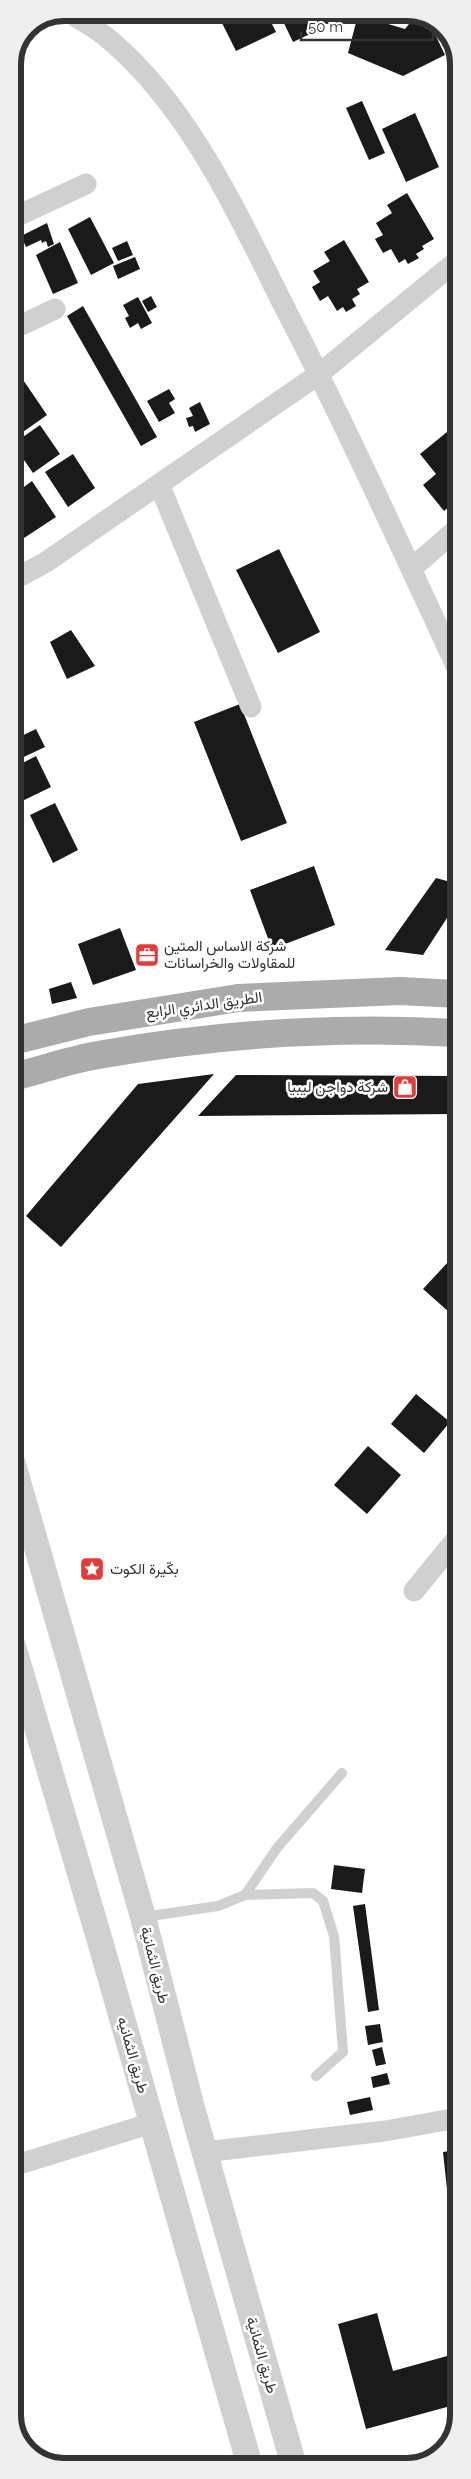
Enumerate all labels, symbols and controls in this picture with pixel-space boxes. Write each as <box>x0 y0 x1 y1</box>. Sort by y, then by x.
scale bar <box>301 10 434 42</box>
text: 50 m <box>308 18 343 36</box>
place label: شركة الاساس المتين للمقاولات والخراسانات <box>164 937 295 972</box>
office icon: شركة الاساس المتين للمقاولات والخراسانات <box>134 942 160 968</box>
street label: الطريق الدائري الرابع <box>145 988 264 1026</box>
shop icon: شركة دواجن ليبيا <box>392 1074 418 1100</box>
place label: شركة دواجن ليبيا <box>287 1078 388 1097</box>
place icon: بكّيرة الكوت <box>79 1556 105 1582</box>
place label: بكّيرة الكوت <box>110 1560 179 1578</box>
street label: طريق الثمانية <box>136 1925 173 2006</box>
street label: طريق الثمانيه <box>113 2015 153 2096</box>
street label: طريق الثمانية <box>242 2315 282 2396</box>

